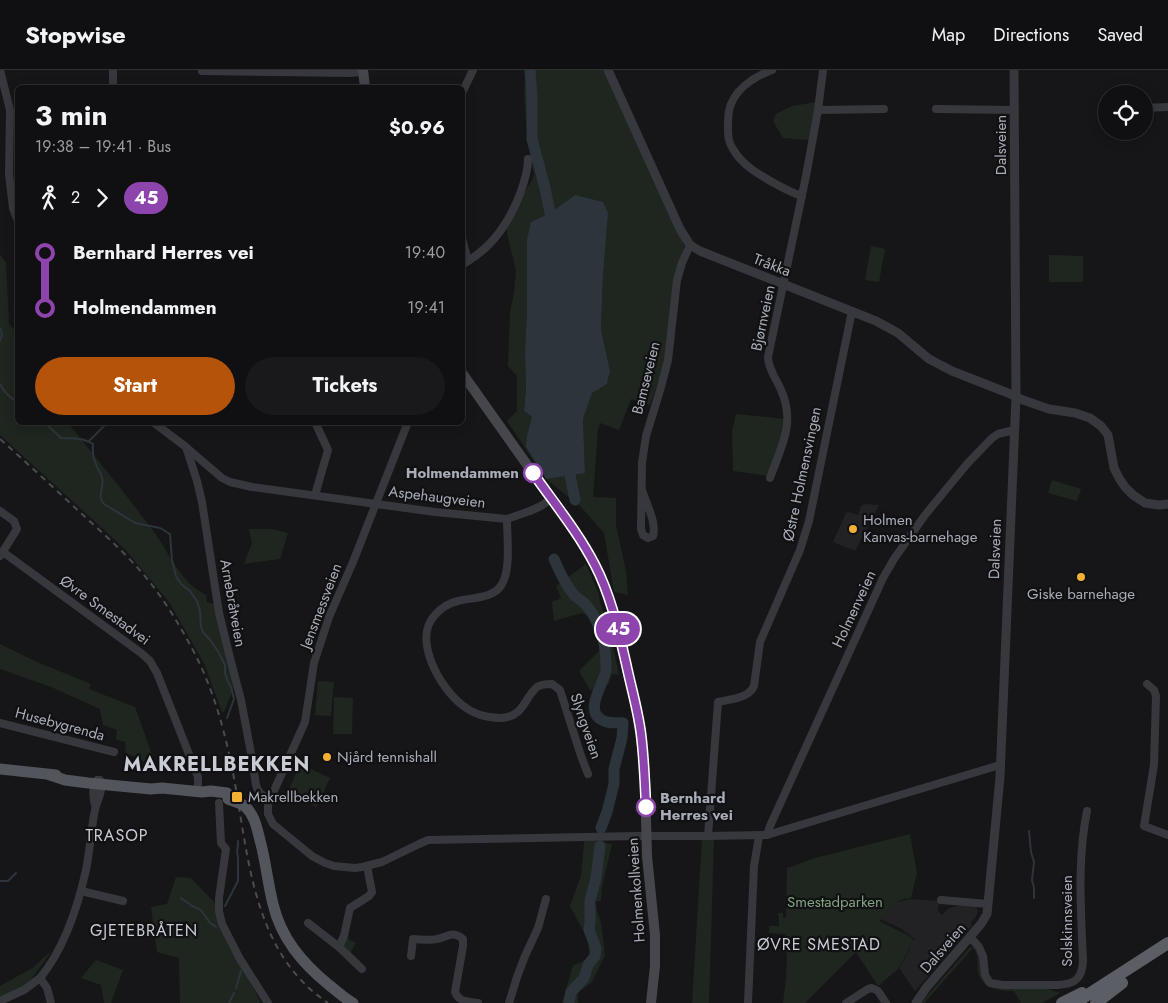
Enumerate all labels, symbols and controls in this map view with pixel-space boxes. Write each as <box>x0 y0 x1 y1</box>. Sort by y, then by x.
text: Stopwise <box>25 17 126 52</box>
text: Map <box>932 22 965 48</box>
text: Directions <box>993 22 1069 48</box>
text: Saved <box>1097 22 1143 48</box>
map controls <box>1098 85 1153 140</box>
button: locate <box>1098 85 1153 140</box>
text: 3 min <box>35 95 108 136</box>
text: $0.96 <box>389 114 445 141</box>
street label: Dalsveien <box>990 115 1012 175</box>
text: 19:38 – 19:41 · Bus <box>35 135 171 158</box>
icon: walk <box>35 184 63 212</box>
icon: forward <box>88 184 116 212</box>
text: 45 <box>134 185 158 211</box>
text: 2 <box>71 186 80 209</box>
text: Bernhard Herres vei <box>73 239 254 266</box>
text: 19:40 <box>405 241 445 264</box>
street label: Tråkka <box>750 248 794 282</box>
street label: Bjørnveien <box>745 283 781 353</box>
text: Holmendammen <box>73 294 217 321</box>
text: 19:41 <box>407 296 445 319</box>
street label: Bamseveien <box>626 339 666 417</box>
button: Start <box>35 357 235 415</box>
button: Tickets <box>245 357 445 415</box>
street label: Østre Holmensvingen <box>777 405 827 543</box>
place label: Holmendammen <box>406 462 519 484</box>
marker: Holmendammen <box>523 463 543 483</box>
street label: Aspehaugveien <box>387 480 487 514</box>
place label: Holmen Kanvas-barnehage <box>863 509 978 548</box>
street label: Dalsveien <box>983 518 1007 580</box>
marker: Holmen Kanvas-barnehage <box>847 523 859 535</box>
street label: Arnebråtveien <box>214 557 252 649</box>
street label: Jensmessveien <box>294 560 347 654</box>
street label: Holmenveien <box>826 567 882 651</box>
street label: Øvre Smestadvei <box>55 570 155 650</box>
marker: Giske barnehage <box>1075 571 1087 583</box>
place label: Giske barnehage <box>1027 583 1135 605</box>
line badge: 45 <box>596 613 640 645</box>
text: 45 <box>606 616 630 642</box>
street label: Slyngveien <box>564 690 608 762</box>
street label: Husebygrenda <box>13 701 107 747</box>
place label: Njård tennishall <box>337 746 437 768</box>
district label: MAKRELLBEKKEN <box>124 750 310 779</box>
marker: Njård tennishall <box>321 751 333 763</box>
place label: Makrellbekken <box>248 786 338 808</box>
place label: Bernhard Herres vei <box>660 787 733 826</box>
marker: Makrellbekken <box>230 790 244 804</box>
marker: Bernhard Herres vei <box>636 797 656 817</box>
district label: TRASOP <box>85 824 149 847</box>
street label: Holmenkollveien <box>621 837 651 943</box>
street label: Solskinnsveien <box>1056 875 1078 967</box>
park label: Smestadparken <box>787 891 883 913</box>
street label: Dalsveien <box>915 918 971 978</box>
district label: GJETEBRÅTEN <box>90 919 198 942</box>
district label: ØVRE SMESTAD <box>757 933 881 956</box>

